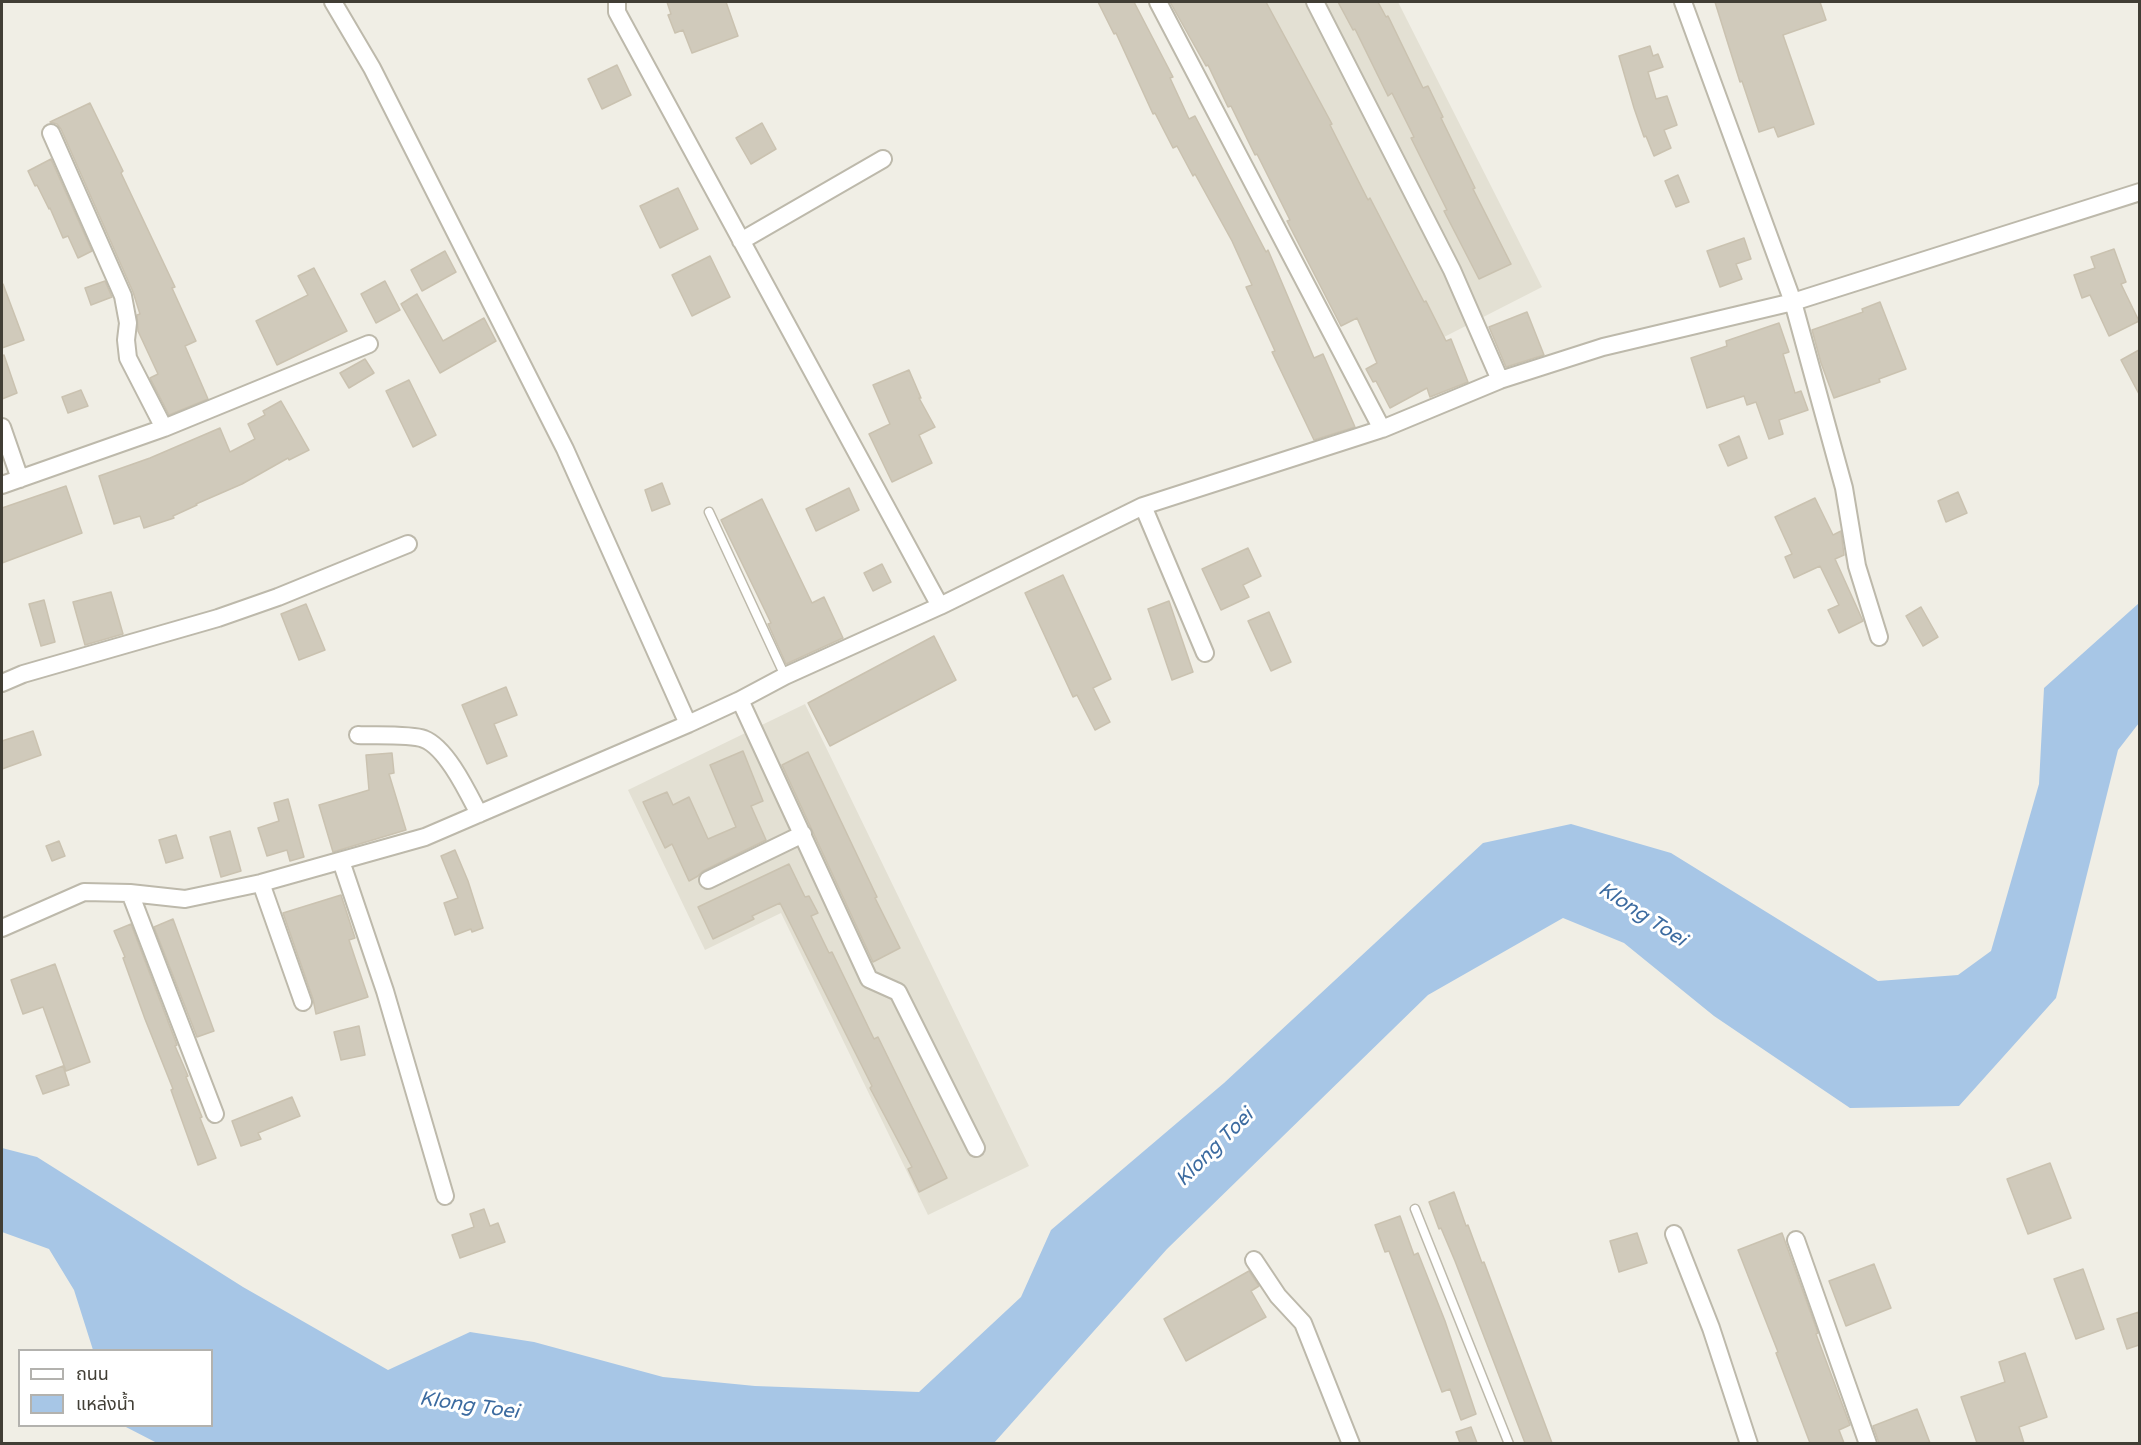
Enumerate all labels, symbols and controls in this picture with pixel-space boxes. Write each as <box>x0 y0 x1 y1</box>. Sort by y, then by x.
water label: Klong Toei <box>1594 878 1690 952</box>
water label: Klong Toei <box>1171 1104 1259 1192</box>
legend <box>18 1349 213 1427</box>
text: ถนน <box>76 1363 109 1385</box>
water label: Klong Toei <box>418 1387 520 1425</box>
text: แหล่งน้ำ <box>76 1393 135 1415</box>

